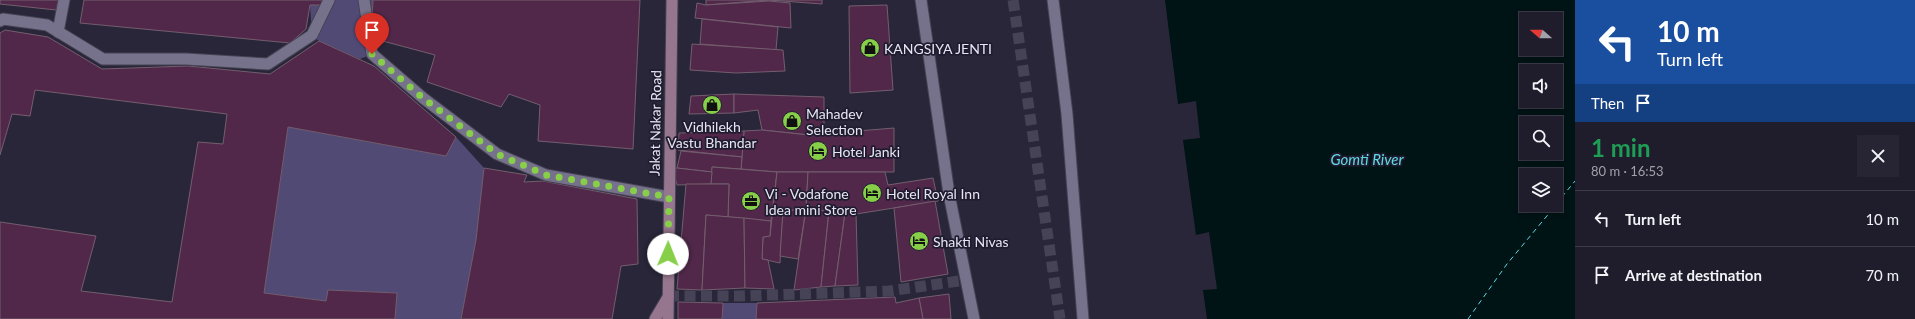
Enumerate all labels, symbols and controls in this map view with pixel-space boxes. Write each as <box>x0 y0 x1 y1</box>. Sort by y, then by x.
north arrow <box>1519 12 1563 56</box>
map controls <box>1519 12 1563 212</box>
pin <box>355 13 389 54</box>
text: 10 m <box>1657 14 1720 48</box>
icon: left <box>1591 16 1643 68</box>
icon: arrive <box>361 19 383 41</box>
shop icon: KANGSIYA JENTI <box>859 37 881 59</box>
place label: KANGSIYA JENTI <box>884 40 992 57</box>
text: Turn left <box>1657 48 1723 70</box>
button: sound <box>1519 64 1563 108</box>
street label: Jakat Nakar Road <box>646 70 664 176</box>
icon: arrive <box>1632 92 1654 114</box>
shop icon: Vidhilekh Vastu Bhandar <box>701 94 723 116</box>
text: Then <box>1591 94 1624 112</box>
place label: Mahadev Selection <box>806 105 864 138</box>
shop icon: Mahadev Selection <box>781 110 803 132</box>
button: search <box>1519 116 1563 160</box>
place label: Vidhilekh Vastu Bhandar <box>667 118 757 151</box>
text: 1 min <box>1591 133 1651 162</box>
button: close <box>1857 135 1899 177</box>
hotel icon: Hotel Janki <box>807 140 829 162</box>
place label: Hotel Janki <box>832 143 900 160</box>
water label: Gomti River <box>1330 150 1404 168</box>
text: 80 m · 16:53 <box>1591 163 1664 179</box>
button: layers <box>1519 168 1563 212</box>
hotel icon: Hotel Royal Inn <box>861 182 883 204</box>
place label: Vi - Vodafone Idea mini Store <box>765 185 857 218</box>
place label: Hotel Royal Inn <box>886 185 980 202</box>
office icon: Vi - Vodafone Idea mini Store <box>740 190 762 212</box>
icon: left <box>1591 208 1613 230</box>
text: Turn left <box>1625 210 1681 228</box>
text: 10 m <box>1865 210 1899 228</box>
hotel icon: Shakti Nivas <box>908 230 930 252</box>
position arrow <box>647 233 689 275</box>
place label: Shakti Nivas <box>933 233 1009 250</box>
icon: arrive <box>1591 264 1613 286</box>
text: Arrive at destination <box>1625 266 1762 284</box>
text: 70 m <box>1865 266 1899 284</box>

